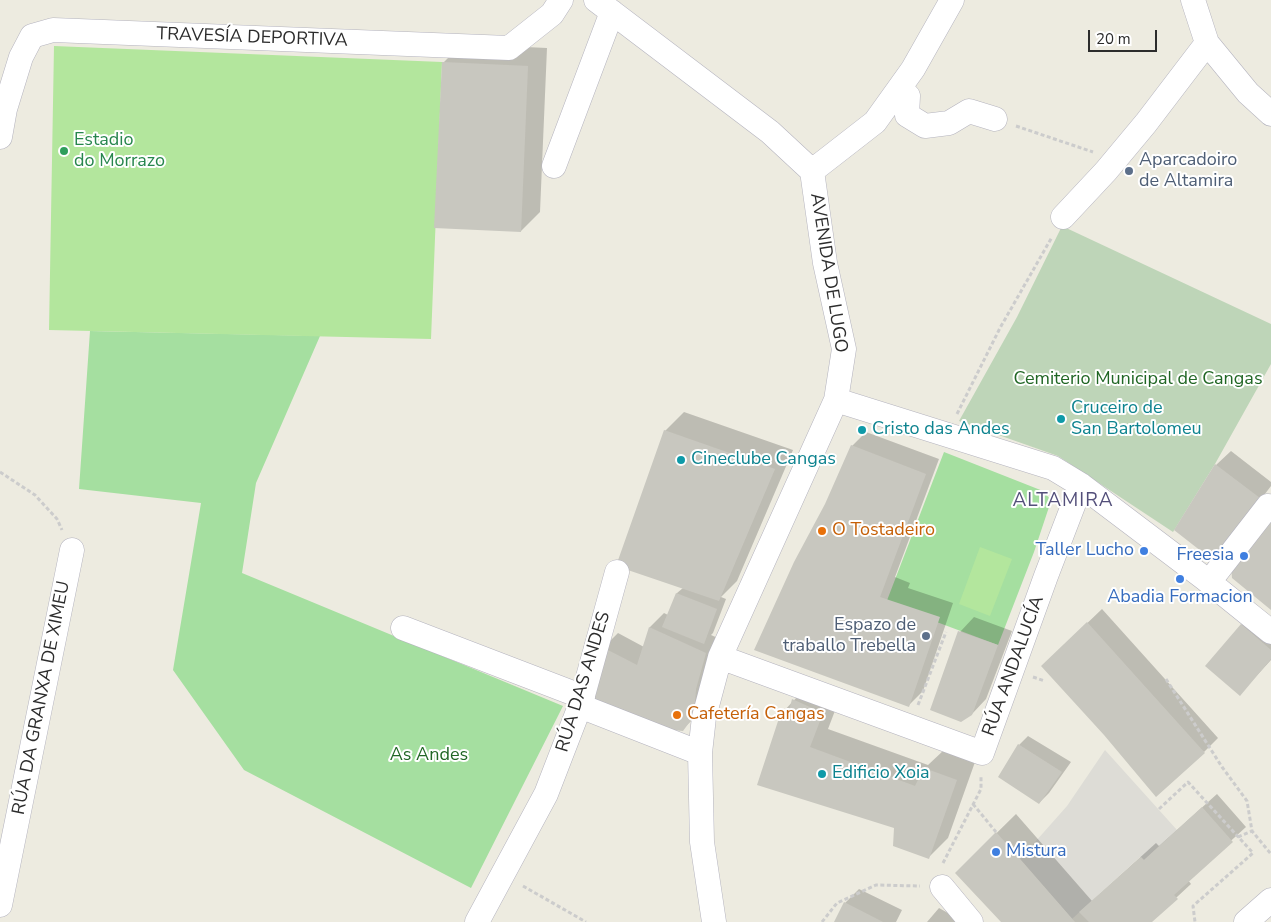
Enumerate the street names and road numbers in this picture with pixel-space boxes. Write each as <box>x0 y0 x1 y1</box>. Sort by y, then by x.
street label: TRAVESÍA DEPORTIVA <box>156 24 348 52</box>
street label: AVENIDA DE LUGO <box>805 192 851 354</box>
street label: RÚA DA GRANXA DE XIMEU <box>9 579 75 817</box>
street label: RÚA ANDALUCÍA <box>979 593 1049 739</box>
street label: RÚA DAS ANDES <box>552 609 616 755</box>

